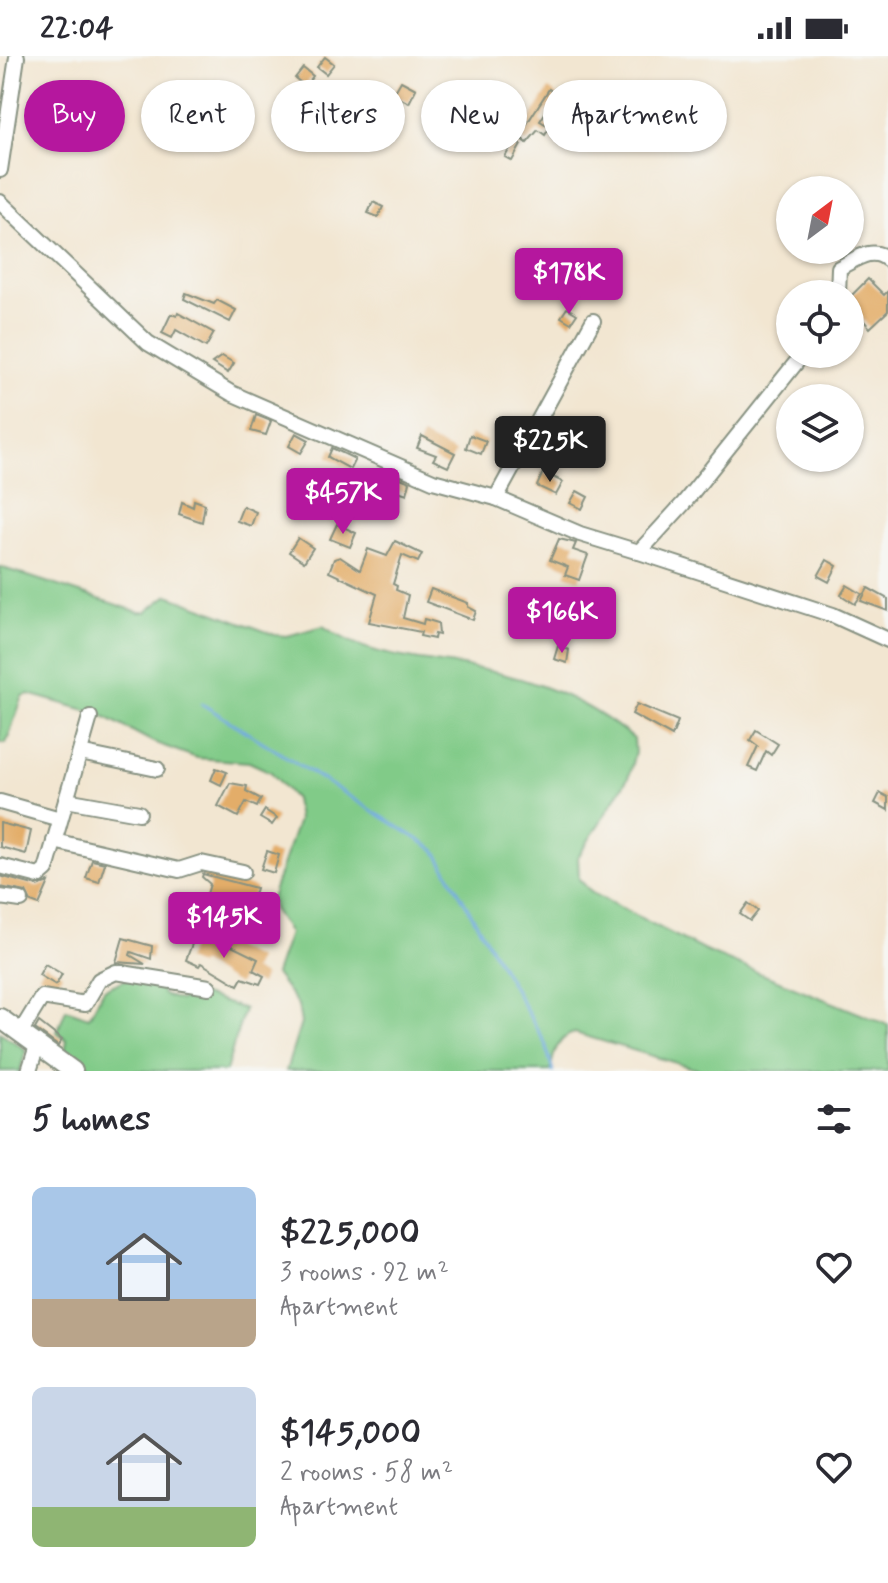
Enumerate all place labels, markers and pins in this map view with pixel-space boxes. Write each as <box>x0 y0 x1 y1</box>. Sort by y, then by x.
pin: $178K <box>513 248 625 316</box>
pin: $225K <box>494 416 606 484</box>
pin: $457K <box>287 468 399 536</box>
pin: $166K <box>506 587 618 655</box>
pin: $145K <box>168 892 280 960</box>

